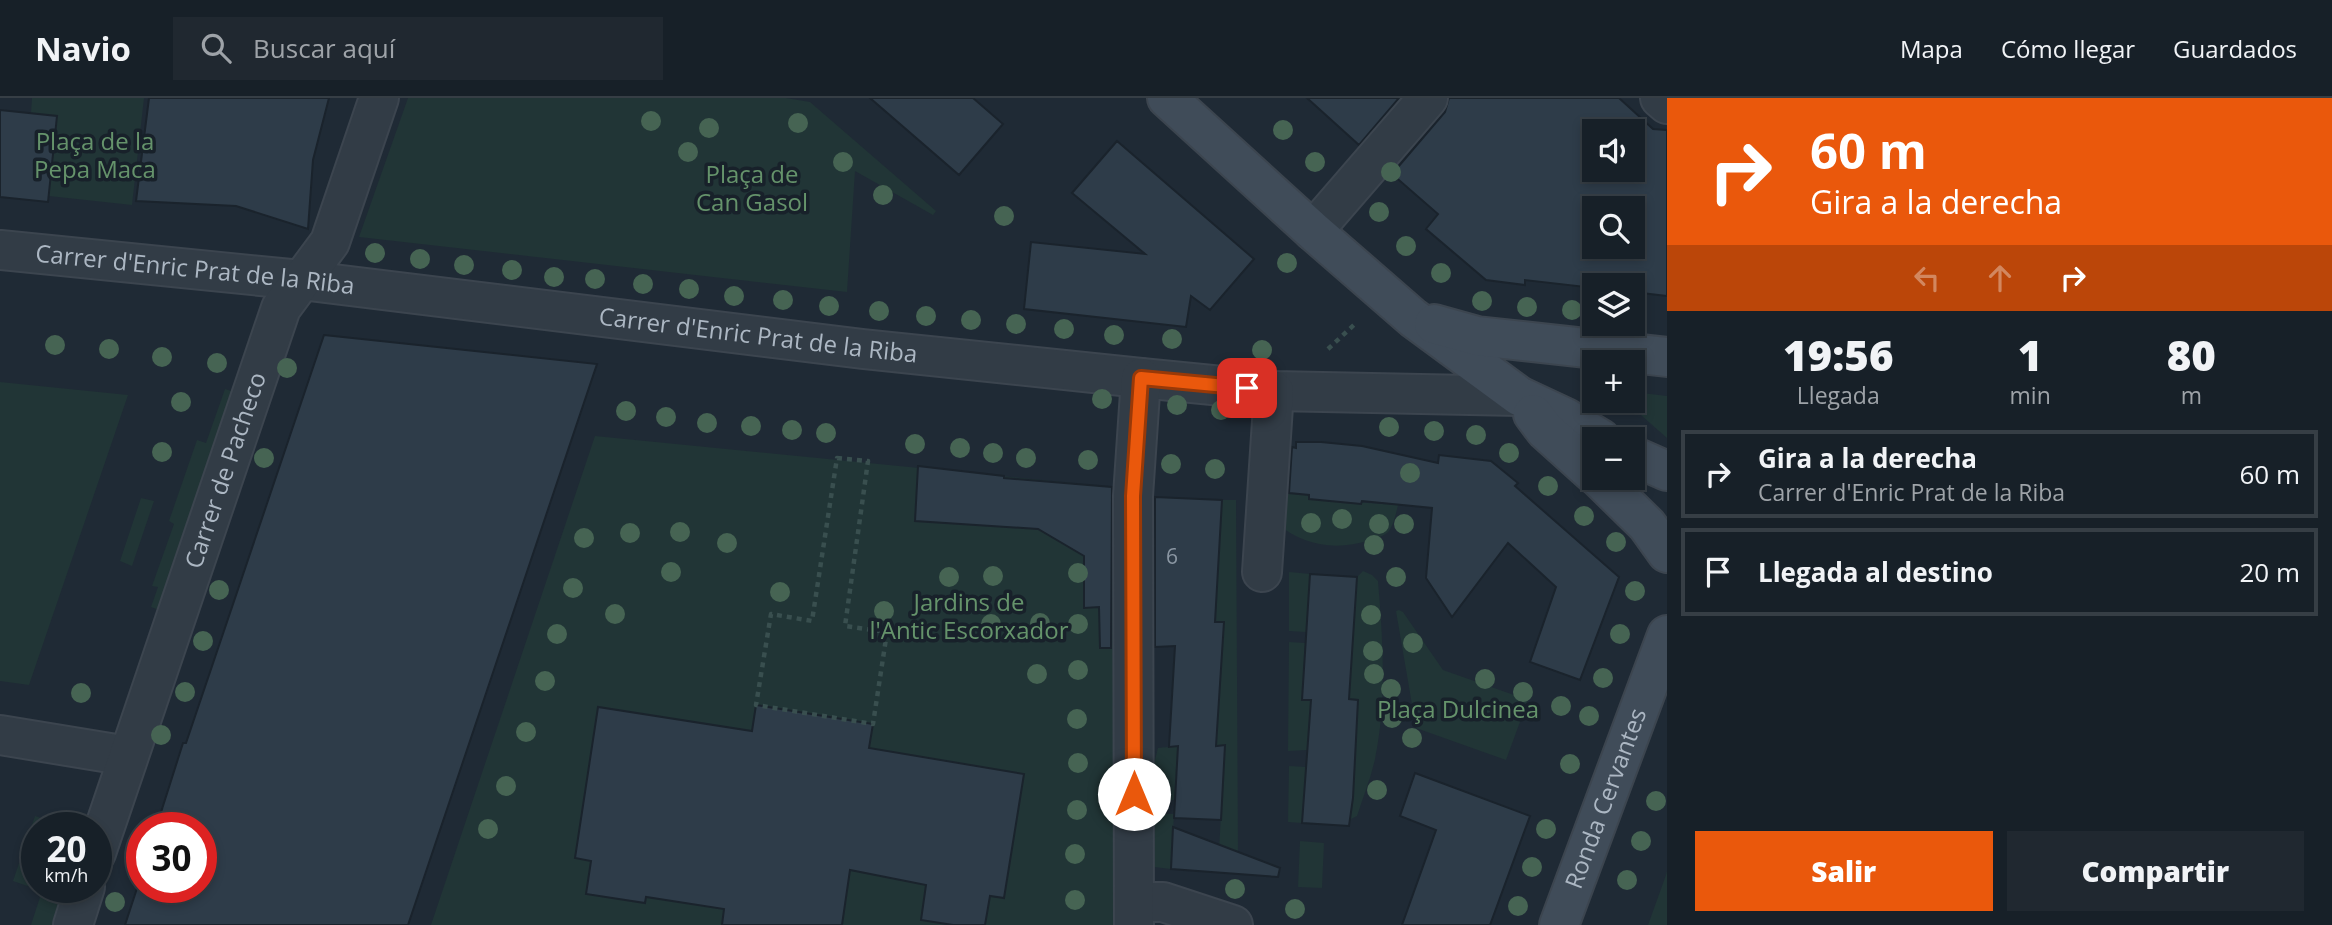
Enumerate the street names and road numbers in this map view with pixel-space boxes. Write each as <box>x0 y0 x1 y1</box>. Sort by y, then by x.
street label: Carrer d'Enric Prat de la Riba <box>34 236 357 301</box>
street label: Carrer d'Enric Prat de la Riba <box>597 299 919 370</box>
street label: Carrer de Pacheco <box>176 367 273 573</box>
street label: Ronda Cervantes <box>1556 703 1653 893</box>

